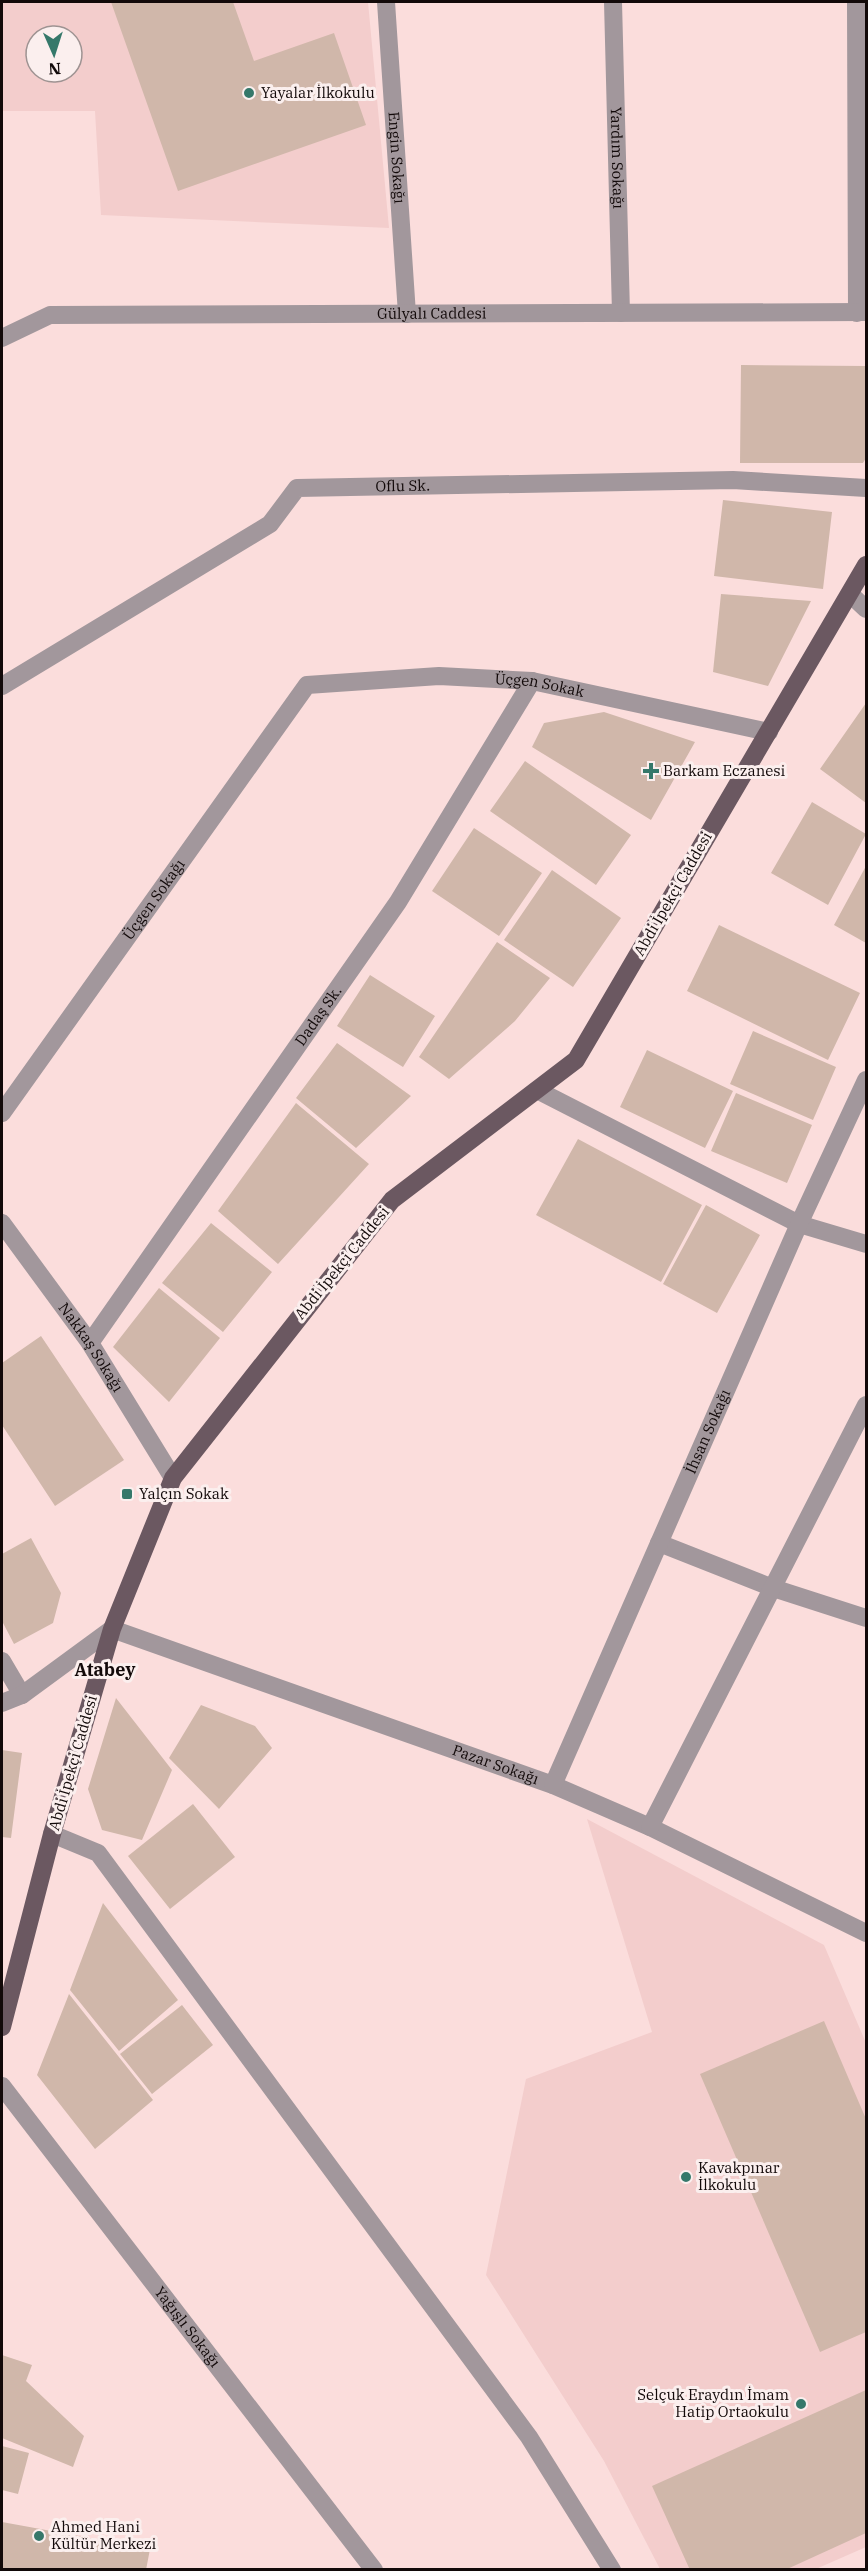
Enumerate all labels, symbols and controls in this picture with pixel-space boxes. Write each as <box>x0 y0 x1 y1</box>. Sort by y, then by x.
north arrow <box>24 24 84 84</box>
text: N <box>48 59 62 79</box>
place label: Yayalar İlkokulu <box>261 83 375 102</box>
marker: Yayalar İlkokulu <box>242 86 256 100</box>
street label: Yardım Sokağı <box>607 107 628 209</box>
street label: Engin Sokağı <box>384 111 410 205</box>
street label: Gülyalı Caddesi <box>377 303 487 323</box>
street label: Oflu Sk. <box>375 476 430 496</box>
street label: Üçgen Sokak <box>494 669 586 701</box>
place label: Barkam Eczanesi <box>663 761 786 780</box>
marker: Barkam Eczanesi <box>644 764 658 778</box>
street label: Abdi İpekçi Caddesi <box>629 828 716 959</box>
street label: Üçgen Sokağı <box>118 855 189 943</box>
street label: Dadaş Sk. <box>291 982 346 1049</box>
street label: Abdi İpekçi Caddesi <box>290 1202 393 1323</box>
street label: Nakkaş Sokağı <box>55 1299 128 1396</box>
street label: İhsan Sokağı <box>681 1386 735 1476</box>
place label: Yalçın Sokak <box>139 1484 229 1503</box>
marker: Yalçın Sokak <box>120 1487 134 1501</box>
district label: Atabey <box>75 1658 136 1681</box>
street label: Abdi İpekçi Caddesi <box>44 1693 101 1833</box>
street label: Pazar Sokağı <box>450 1740 542 1788</box>
place label: Kavakpınar İlkokulu <box>698 2158 780 2194</box>
marker: Kavakpınar İlkokulu <box>679 2170 693 2184</box>
street label: Yağışlı Sokağı <box>151 2283 225 2371</box>
place label: Selçuk Eraydın İmam Hatip Ortaokulu <box>637 2385 789 2421</box>
marker: Selçuk Eraydın İmam Hatip Ortaokulu <box>794 2397 808 2411</box>
place label: Ahmed Hani Kültür Merkezi <box>51 2517 157 2553</box>
marker: Ahmed Hani Kültür Merkezi <box>32 2529 46 2543</box>

